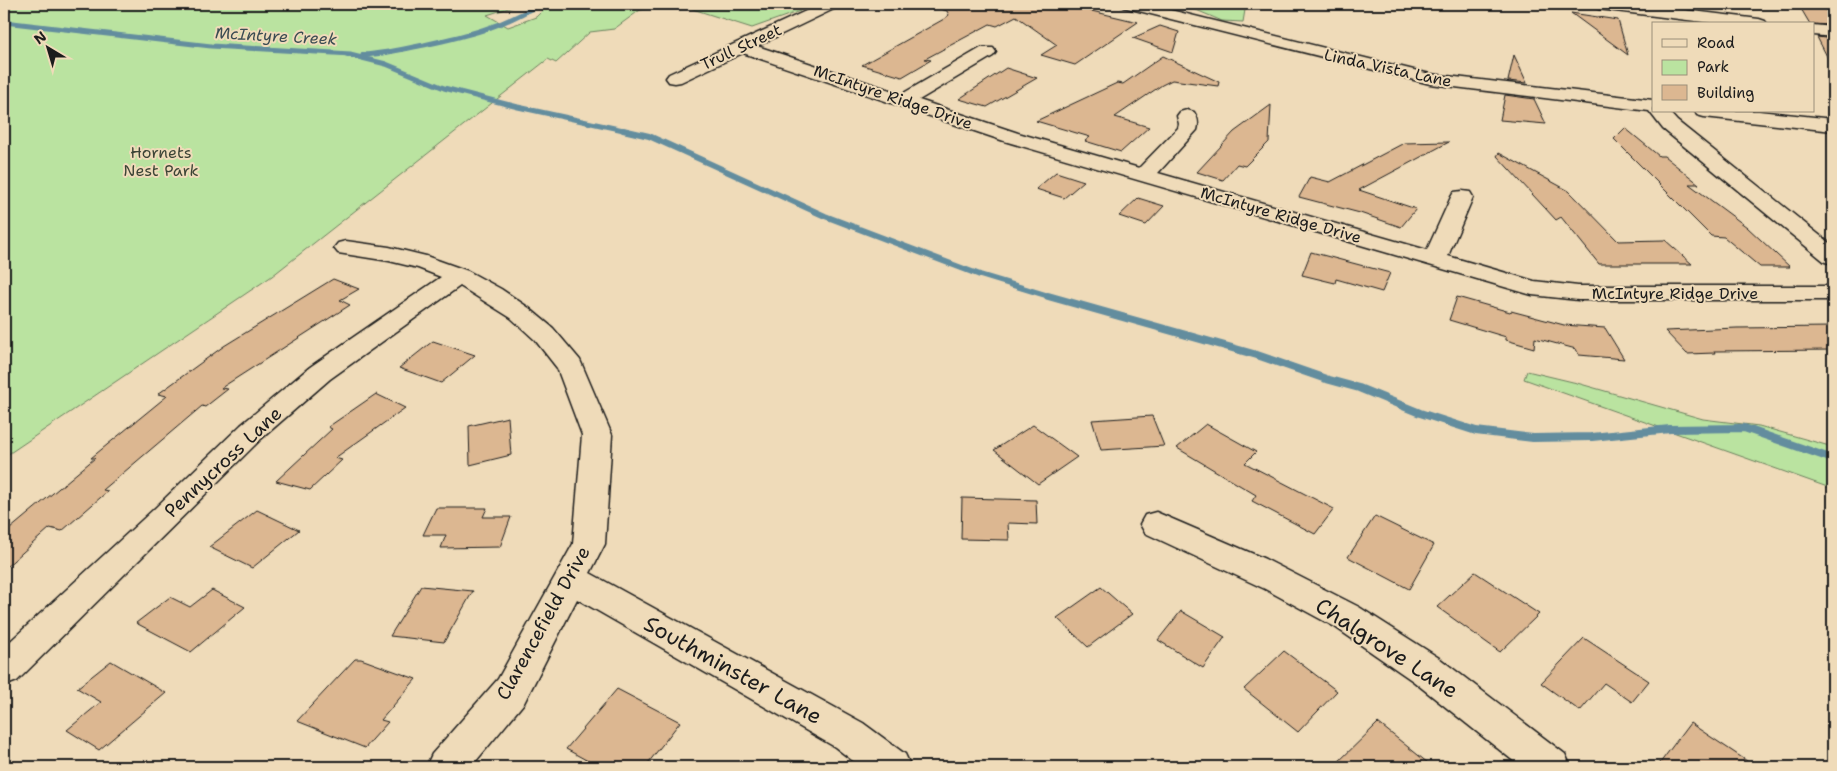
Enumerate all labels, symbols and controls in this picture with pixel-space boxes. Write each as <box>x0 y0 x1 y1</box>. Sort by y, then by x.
street label: Trull Street <box>697 19 785 75</box>
north arrow <box>22 22 72 72</box>
water label: McIntyre Creek <box>215 22 337 50</box>
legend <box>1652 22 1814 112</box>
text: N <box>30 27 50 48</box>
text: Road <box>1697 33 1735 53</box>
street label: Linda Vista Lane <box>1322 44 1454 92</box>
text: Park <box>1697 57 1729 77</box>
street label: McIntyre Ridge Drive <box>811 60 975 134</box>
text: Building <box>1697 83 1754 103</box>
park label: Hornets Nest Park <box>123 142 199 181</box>
street label: McIntyre Ridge Drive <box>1198 182 1364 248</box>
street label: McIntyre Ridge Drive <box>1592 283 1758 304</box>
street label: Pennycross Lane <box>159 401 287 523</box>
street label: Clarencefield Drive <box>490 542 596 704</box>
street label: Chalgrove Lane <box>1310 591 1464 705</box>
street label: Southminster Lane <box>639 609 827 731</box>

